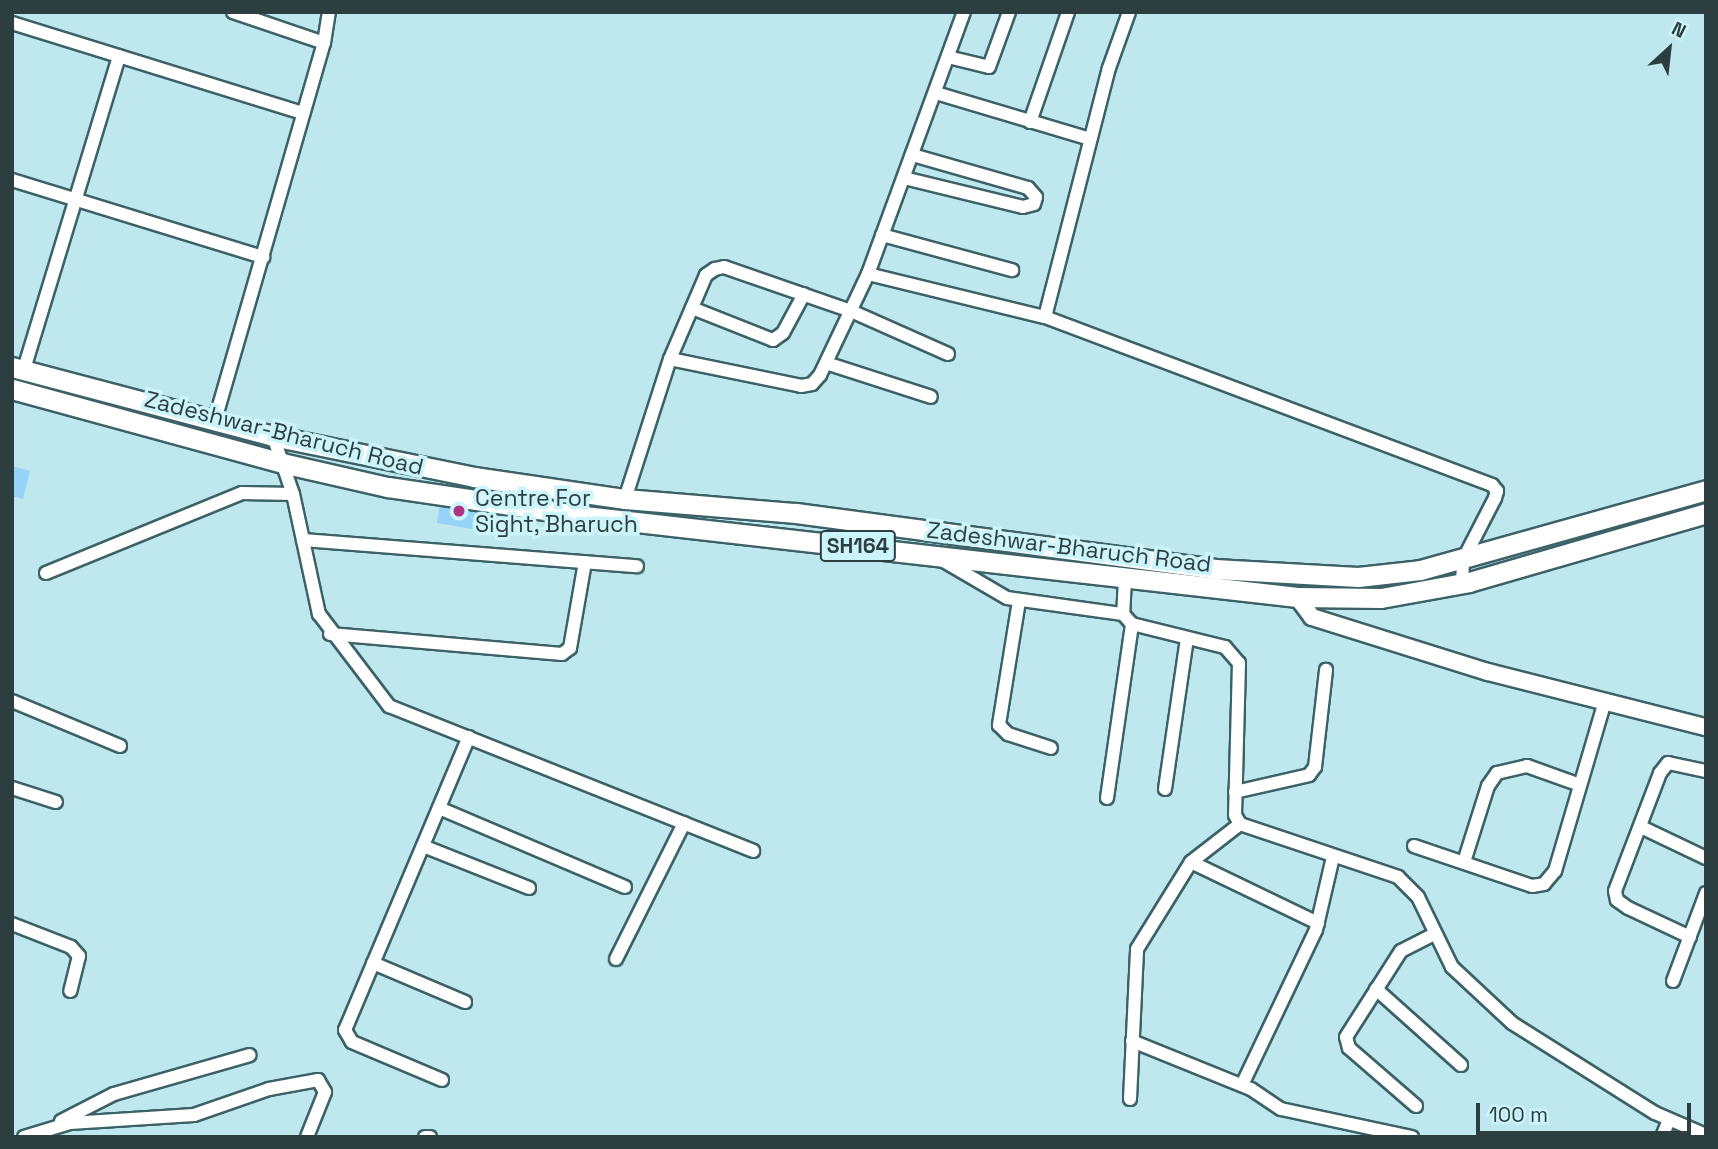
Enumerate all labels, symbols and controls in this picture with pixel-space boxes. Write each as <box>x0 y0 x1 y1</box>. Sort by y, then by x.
north arrow <box>1634 14 1704 84</box>
text: N <box>1667 16 1690 44</box>
street label: Zadeshwar-Bharuch Road <box>142 385 426 481</box>
place label: Centre For Sight, Bharuch <box>475 484 639 538</box>
marker: Centre For Sight, Bharuch <box>449 501 469 521</box>
street label: Zadeshwar-Bharuch Road <box>925 516 1213 578</box>
road number: SH164 <box>820 528 896 564</box>
scale bar <box>1480 1090 1695 1134</box>
text: 100 m <box>1489 1101 1548 1128</box>

